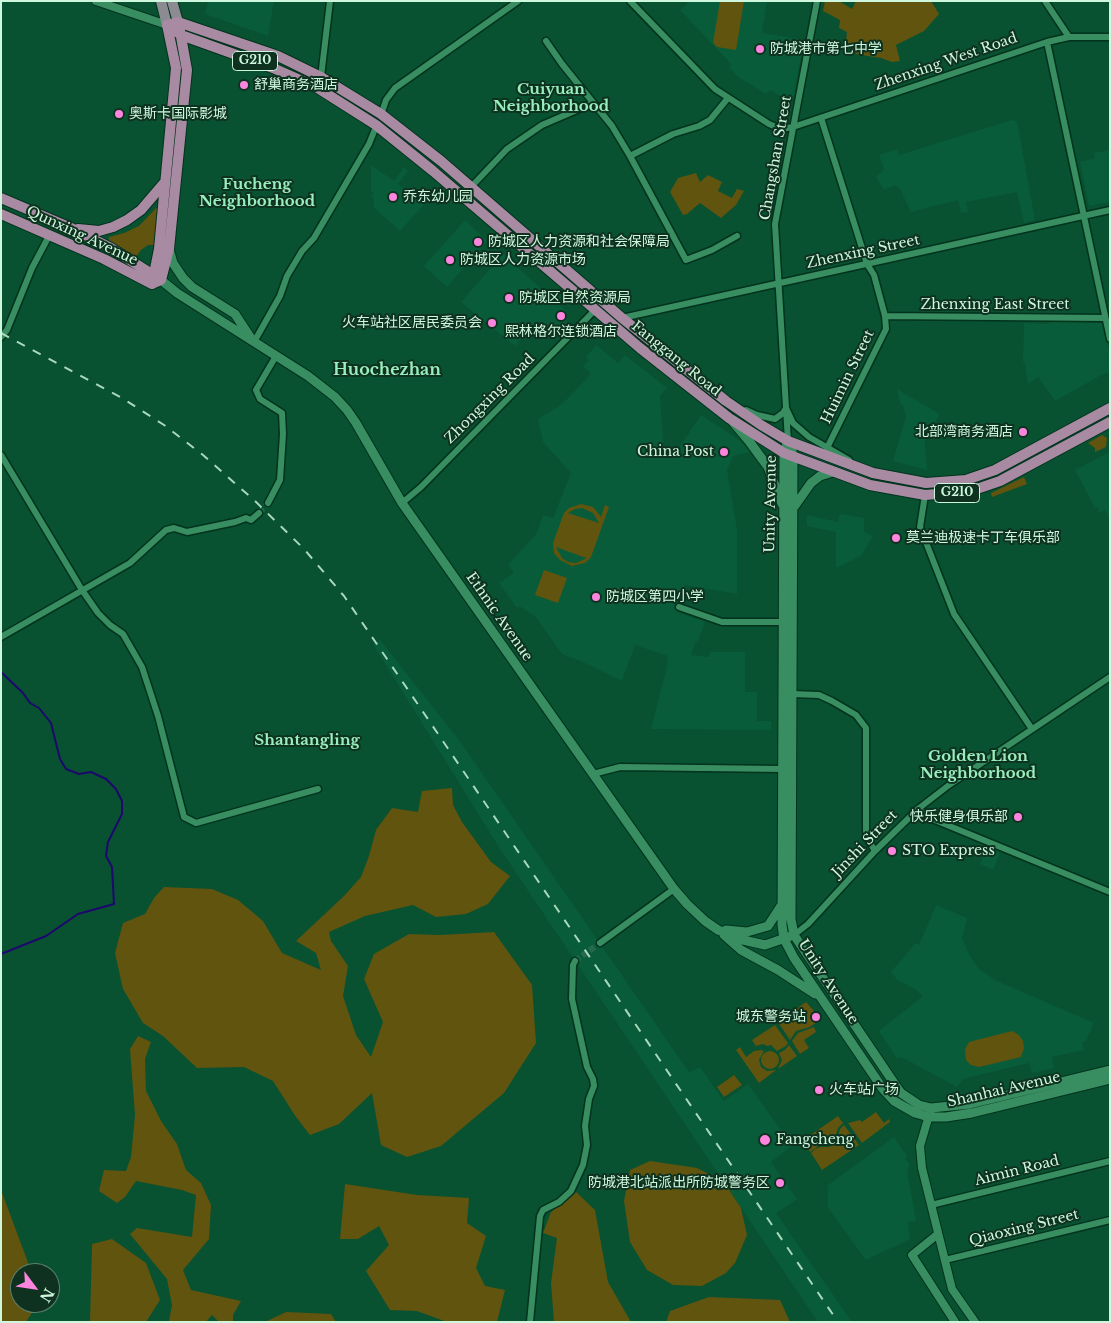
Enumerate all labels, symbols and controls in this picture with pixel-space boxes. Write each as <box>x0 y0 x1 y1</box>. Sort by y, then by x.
street label: Zhenxing West Road <box>872 30 1020 94</box>
place label: 防城港市第七中学 <box>770 41 882 57</box>
marker: 防城港市第七中学 <box>754 43 766 55</box>
road number: G210 <box>232 51 278 70</box>
place label: 舒巢商务酒店 <box>254 77 338 93</box>
marker: 舒巢商务酒店 <box>238 79 250 91</box>
district label: Cuiyuan Neighborhood <box>493 81 609 116</box>
street label: Changshan Street <box>757 94 795 222</box>
place label: 奥斯卡国际影城 <box>129 106 227 122</box>
marker: 奥斯卡国际影城 <box>113 108 125 120</box>
district label: Fucheng Neighborhood <box>199 176 315 211</box>
place label: 乔东幼儿园 <box>403 189 473 205</box>
marker: 乔东幼儿园 <box>387 191 399 203</box>
street label: Qunxing Avenue <box>24 203 140 269</box>
street label: Zhenxing Street <box>805 232 921 272</box>
place label: 防城区人力资源和社会保障局 <box>488 234 670 250</box>
marker: 防城区人力资源和社会保障局 <box>472 236 484 248</box>
place label: 防城区人力资源市场 <box>460 252 586 268</box>
marker: 防城区人力资源市场 <box>444 254 456 266</box>
place label: 防城区自然资源局 <box>519 290 631 306</box>
marker: 防城区自然资源局 <box>503 292 515 304</box>
street label: Zhenxing East Street <box>920 297 1070 313</box>
marker: 熙林格尔连锁酒店 <box>555 310 567 322</box>
place label: 火车站社区居民委员会 <box>342 315 482 331</box>
marker: 火车站社区居民委员会 <box>486 317 498 329</box>
street label: Fanggang Road <box>628 318 724 400</box>
place label: 熙林格尔连锁酒店 <box>505 324 617 340</box>
street label: Huimin Street <box>818 327 878 427</box>
street label: Zhongxing Road <box>442 351 538 447</box>
district label: Huochezhan <box>333 360 441 380</box>
place label: 北部湾商务酒店 <box>915 424 1013 440</box>
marker: 北部湾商务酒店 <box>1017 426 1029 438</box>
place label: China Post <box>637 444 714 460</box>
marker: China Post <box>718 446 730 458</box>
street label: Unity Avenue <box>762 455 780 553</box>
road number: G210 <box>934 483 980 502</box>
place label: 莫兰迪极速卡丁车俱乐部 <box>906 530 1060 546</box>
marker: 莫兰迪极速卡丁车俱乐部 <box>890 532 902 544</box>
street label: Ethnic Avenue <box>462 569 536 665</box>
place label: 防城区第四小学 <box>606 589 704 605</box>
marker: 防城区第四小学 <box>590 591 602 603</box>
district label: Shantangling <box>254 732 360 750</box>
district label: Golden Lion Neighborhood <box>920 748 1036 783</box>
street label: Jinshi Street <box>829 807 901 881</box>
place label: 快乐健身俱乐部 <box>910 809 1008 825</box>
marker: 快乐健身俱乐部 <box>1012 811 1024 823</box>
place label: STO Express <box>902 843 995 859</box>
marker: STO Express <box>886 845 898 857</box>
street label: Unity Avenue <box>794 937 862 1027</box>
place label: 城东警务站 <box>736 1009 806 1025</box>
marker: 城东警务站 <box>810 1011 822 1023</box>
street label: Shanhai Avenue <box>946 1069 1062 1111</box>
place label: 火车站广场 <box>829 1082 899 1098</box>
marker: 火车站广场 <box>813 1084 825 1096</box>
place label: Fangcheng <box>776 1132 854 1148</box>
marker: Fangcheng <box>758 1133 772 1147</box>
street label: Aimin Road <box>973 1152 1061 1190</box>
place label: 防城港北站派出所防城警务区 <box>588 1175 770 1191</box>
marker: 防城港北站派出所防城警务区 <box>774 1177 786 1189</box>
street label: Qiaoxing Street <box>968 1206 1080 1250</box>
north arrow <box>10 1263 60 1313</box>
text: N <box>36 1285 58 1305</box>

